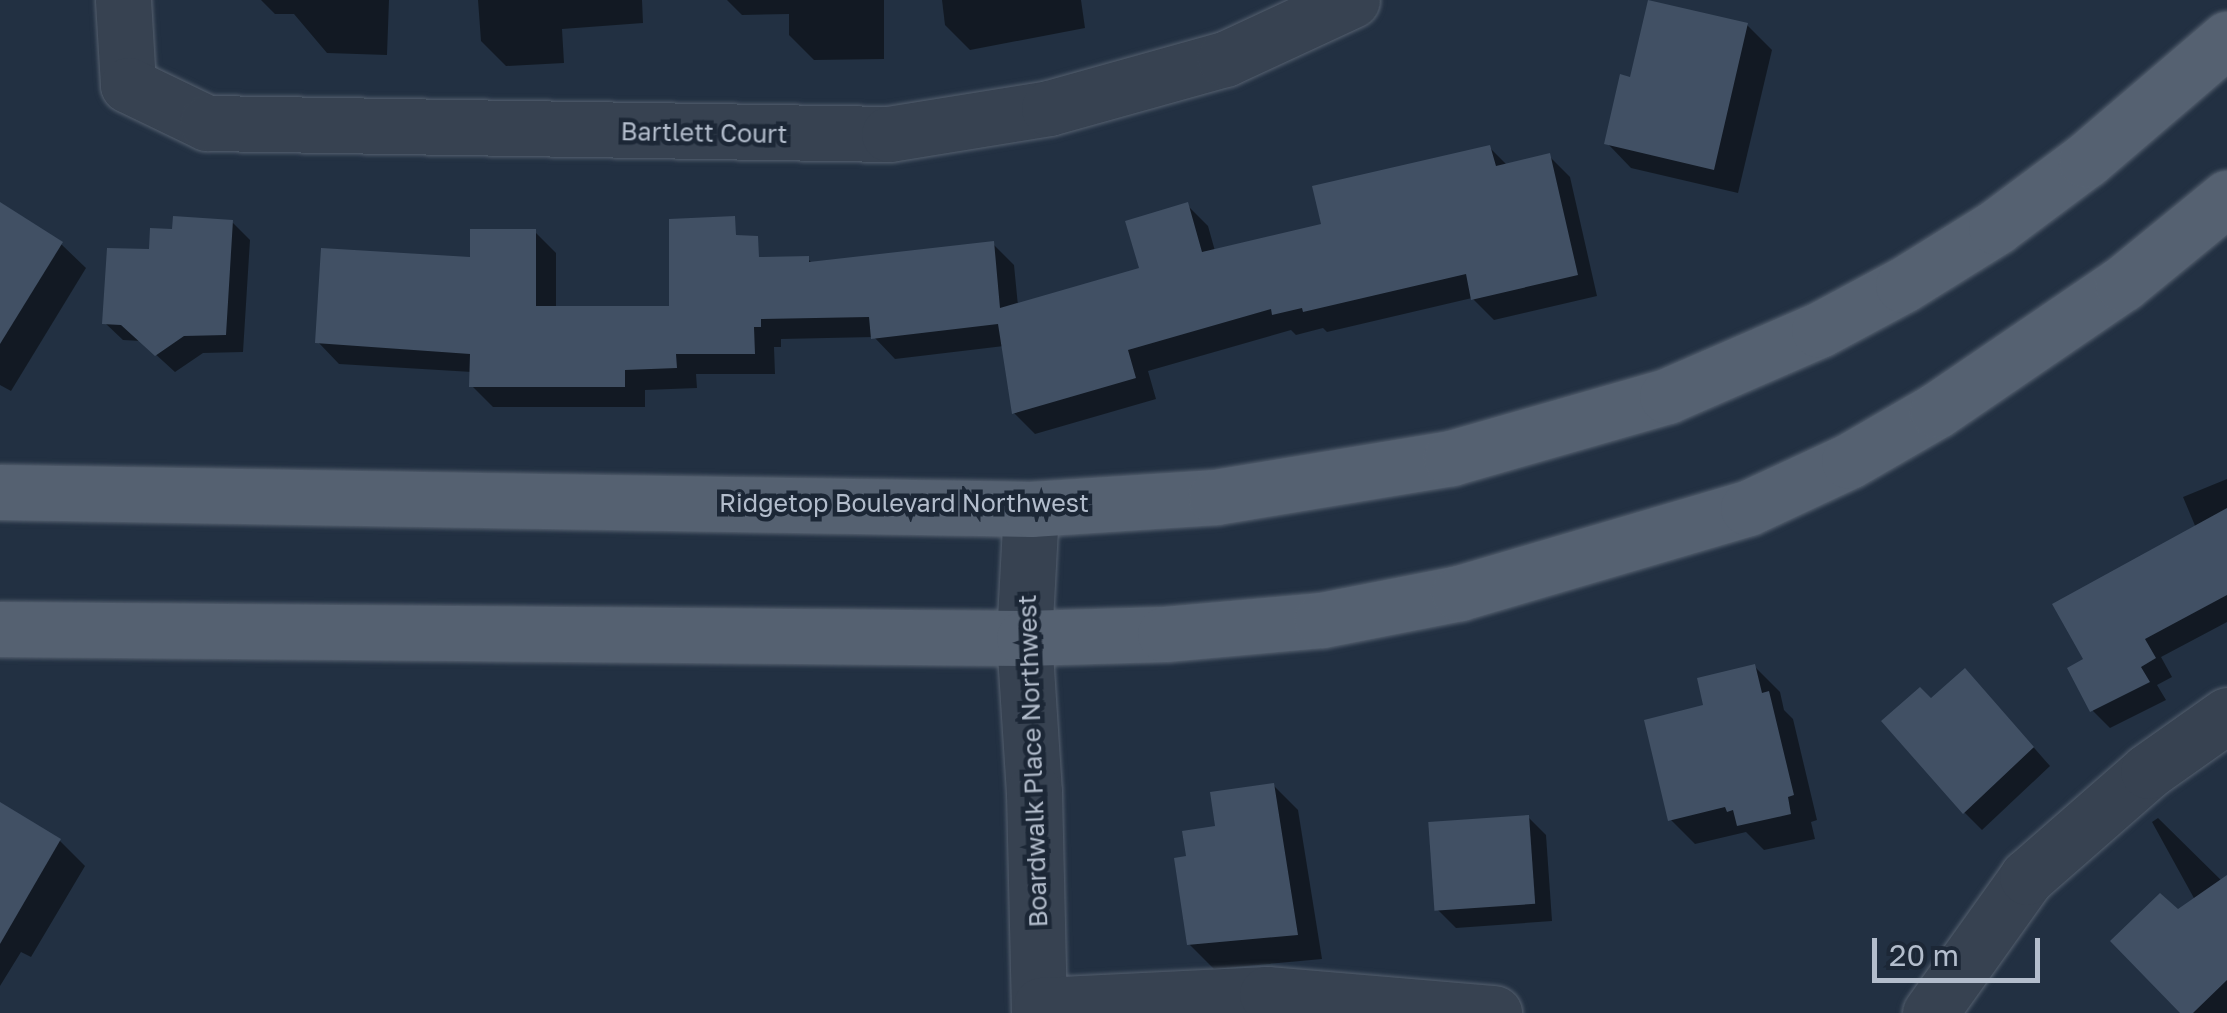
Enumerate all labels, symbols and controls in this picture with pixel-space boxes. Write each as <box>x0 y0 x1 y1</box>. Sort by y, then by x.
street label: Bartlett Court <box>620 117 788 149</box>
street label: Ridgetop Boulevard Northwest <box>719 488 1089 518</box>
street label: Boardwalk Place Northwest <box>1012 594 1054 928</box>
scale bar <box>1877 918 2044 980</box>
text: 20 m <box>1889 937 1959 973</box>

